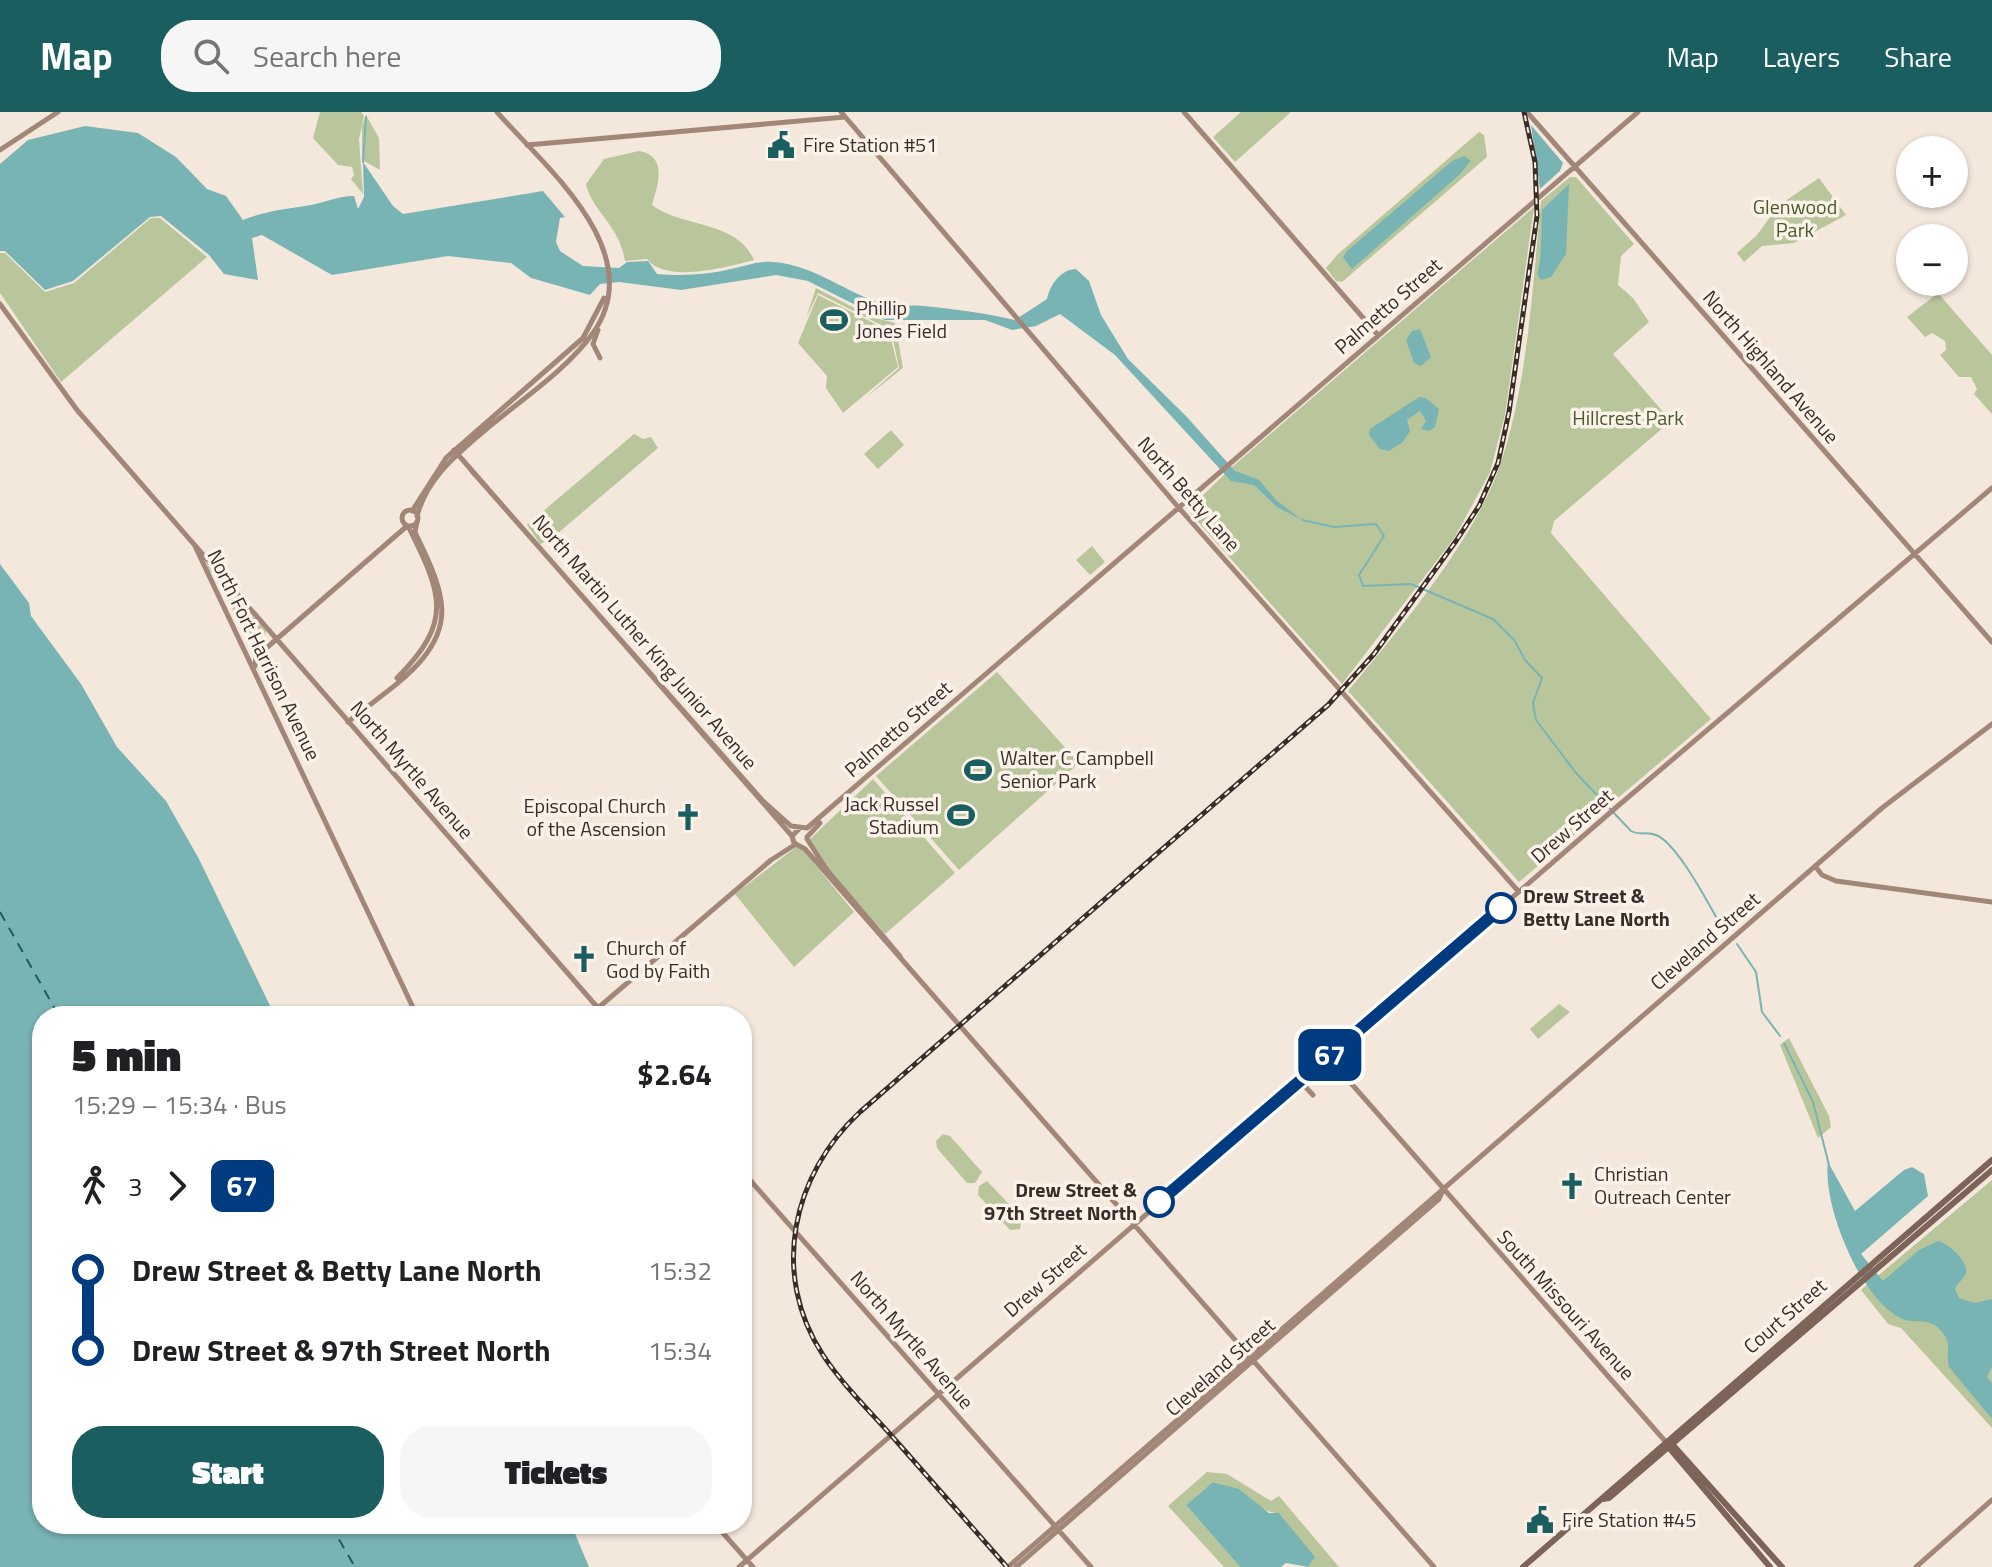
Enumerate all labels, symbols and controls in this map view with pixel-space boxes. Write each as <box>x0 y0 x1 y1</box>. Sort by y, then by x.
search box <box>161 20 721 92</box>
text: Map <box>40 27 113 85</box>
text: Search here <box>253 33 402 79</box>
icon: search <box>189 34 233 78</box>
text: Map <box>1666 35 1719 78</box>
text: Layers <box>1763 35 1840 78</box>
text: Share <box>1884 35 1952 78</box>
place label: Fire Station #51 <box>803 129 938 160</box>
public building icon: Fire Station #51 <box>766 130 796 160</box>
map controls <box>1896 136 1968 296</box>
button: + <box>1896 136 1968 208</box>
park label: Glenwood Park <box>1753 191 1837 245</box>
button: − <box>1896 224 1968 296</box>
street label: Palmetto Street <box>1327 250 1448 361</box>
street label: North Highland Avenue <box>1696 283 1847 450</box>
place label: Phillip Jones Field <box>856 292 947 346</box>
sports icon: Phillip Jones Field <box>819 305 849 335</box>
park label: Hillcrest Park <box>1572 402 1684 433</box>
street label: North Betty Lane <box>1130 429 1248 558</box>
street label: North Martin Luther King Junior Avenue <box>526 507 765 776</box>
street label: North Fort Harrison Avenue <box>200 544 329 766</box>
street label: Palmetto Street <box>837 673 958 784</box>
street label: North Myrtle Avenue <box>343 693 482 846</box>
place label: Walter C Campbell Senior Park <box>1000 742 1154 796</box>
sports icon: Walter C Campbell Senior Park <box>963 755 993 785</box>
street label: Drew Street <box>1523 781 1620 870</box>
place label: Jack Russel Stadium <box>844 788 939 842</box>
place label: Episcopal Church of the Ascension <box>524 790 666 844</box>
sports icon: Jack Russel Stadium <box>946 800 976 830</box>
church icon: Episcopal Church of the Ascension <box>673 802 703 832</box>
place label: Drew Street & Betty Lane North <box>1523 880 1670 934</box>
street label: Cleveland Street <box>1643 884 1767 997</box>
marker: Drew Street & Betty Lane North <box>1486 893 1516 923</box>
place label: Church of God by Faith <box>606 932 710 986</box>
church icon: Church of God by Faith <box>569 944 599 974</box>
text: 5 min <box>72 1021 181 1088</box>
line badge: 67 <box>1294 1029 1366 1081</box>
text: 67 <box>1314 1033 1346 1076</box>
text: $2.64 <box>637 1051 712 1097</box>
text: 15:29 – 15:34 · Bus <box>72 1085 287 1124</box>
place label: Christian Outreach Center <box>1594 1158 1731 1212</box>
icon: walk <box>72 1164 116 1208</box>
icon: forward <box>155 1164 199 1208</box>
text: 67 <box>227 1164 258 1207</box>
text: 3 <box>128 1167 143 1206</box>
church icon: Christian Outreach Center <box>1557 1171 1587 1201</box>
place label: Drew Street & 97th Street North <box>984 1174 1137 1228</box>
marker: Drew Street & 97th Street North <box>1144 1187 1174 1217</box>
street label: South Missouri Avenue <box>1490 1222 1643 1387</box>
street label: Drew Street <box>996 1235 1093 1324</box>
text: Drew Street & Betty Lane North <box>132 1247 542 1293</box>
text: 15:32 <box>648 1251 712 1290</box>
street label: North Myrtle Avenue <box>843 1263 982 1416</box>
street label: Court Street <box>1736 1271 1833 1361</box>
street label: Cleveland Street <box>1158 1310 1282 1423</box>
text: Drew Street & 97th Street North <box>132 1327 551 1373</box>
text: 15:34 <box>648 1331 712 1370</box>
button: Start <box>72 1426 384 1518</box>
button: Tickets <box>400 1426 712 1518</box>
place label: Fire Station #45 <box>1562 1504 1697 1535</box>
public building icon: Fire Station #45 <box>1525 1505 1555 1535</box>

